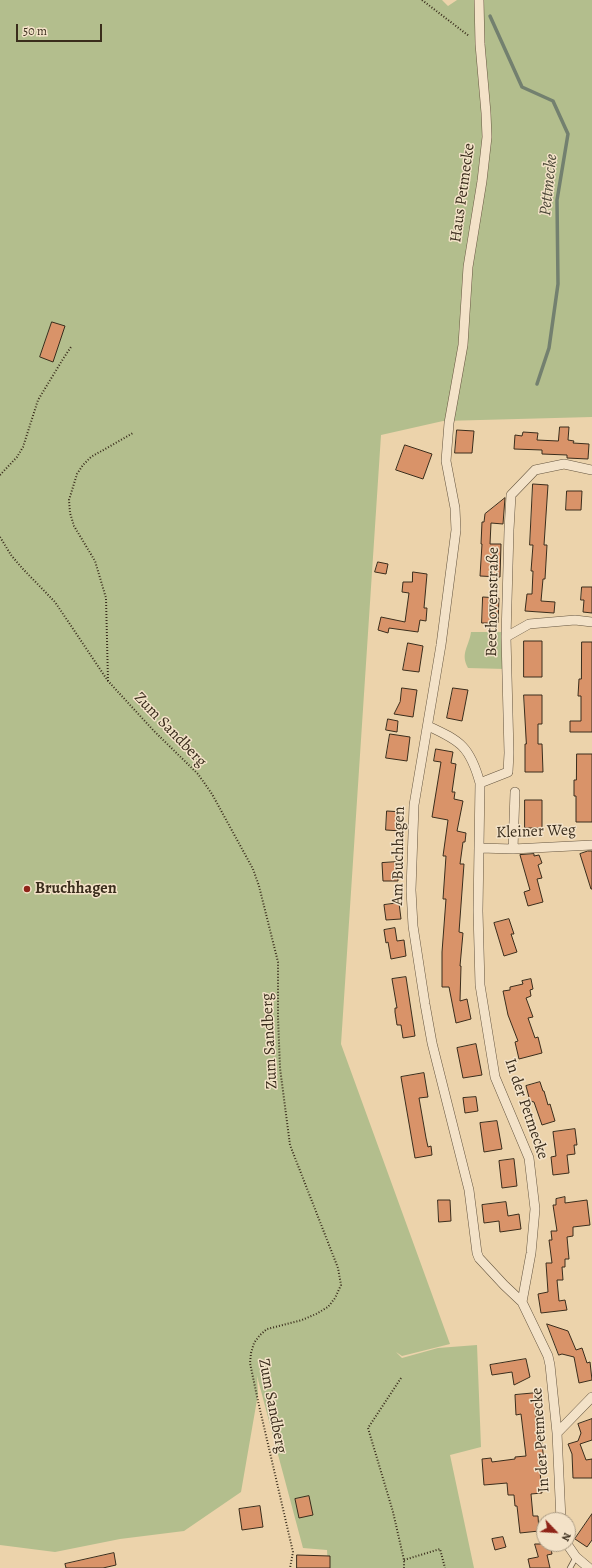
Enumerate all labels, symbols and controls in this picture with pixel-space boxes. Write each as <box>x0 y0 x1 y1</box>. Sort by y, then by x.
scale bar <box>18 16 104 42</box>
text: 50 m <box>23 23 47 39</box>
street label: Haus Petmecke <box>447 142 479 244</box>
water label: Pettmecke <box>536 153 562 217</box>
street label: Beethovenstraße <box>482 547 504 657</box>
street label: Zum Sandberg <box>130 689 210 771</box>
street label: Am Buchhagen <box>389 806 409 906</box>
street label: Kleiner Weg <box>496 821 576 843</box>
place label: Bruchhagen <box>35 879 117 899</box>
marker: Bruchhagen <box>22 884 32 894</box>
street label: Zum Sandberg <box>258 992 282 1090</box>
street label: In der Petmecke <box>500 1056 552 1162</box>
street label: Zum Sandberg <box>253 1357 291 1455</box>
street label: In der Petmecke <box>528 1387 554 1493</box>
north arrow <box>536 1512 576 1552</box>
text: N <box>558 1530 575 1544</box>

